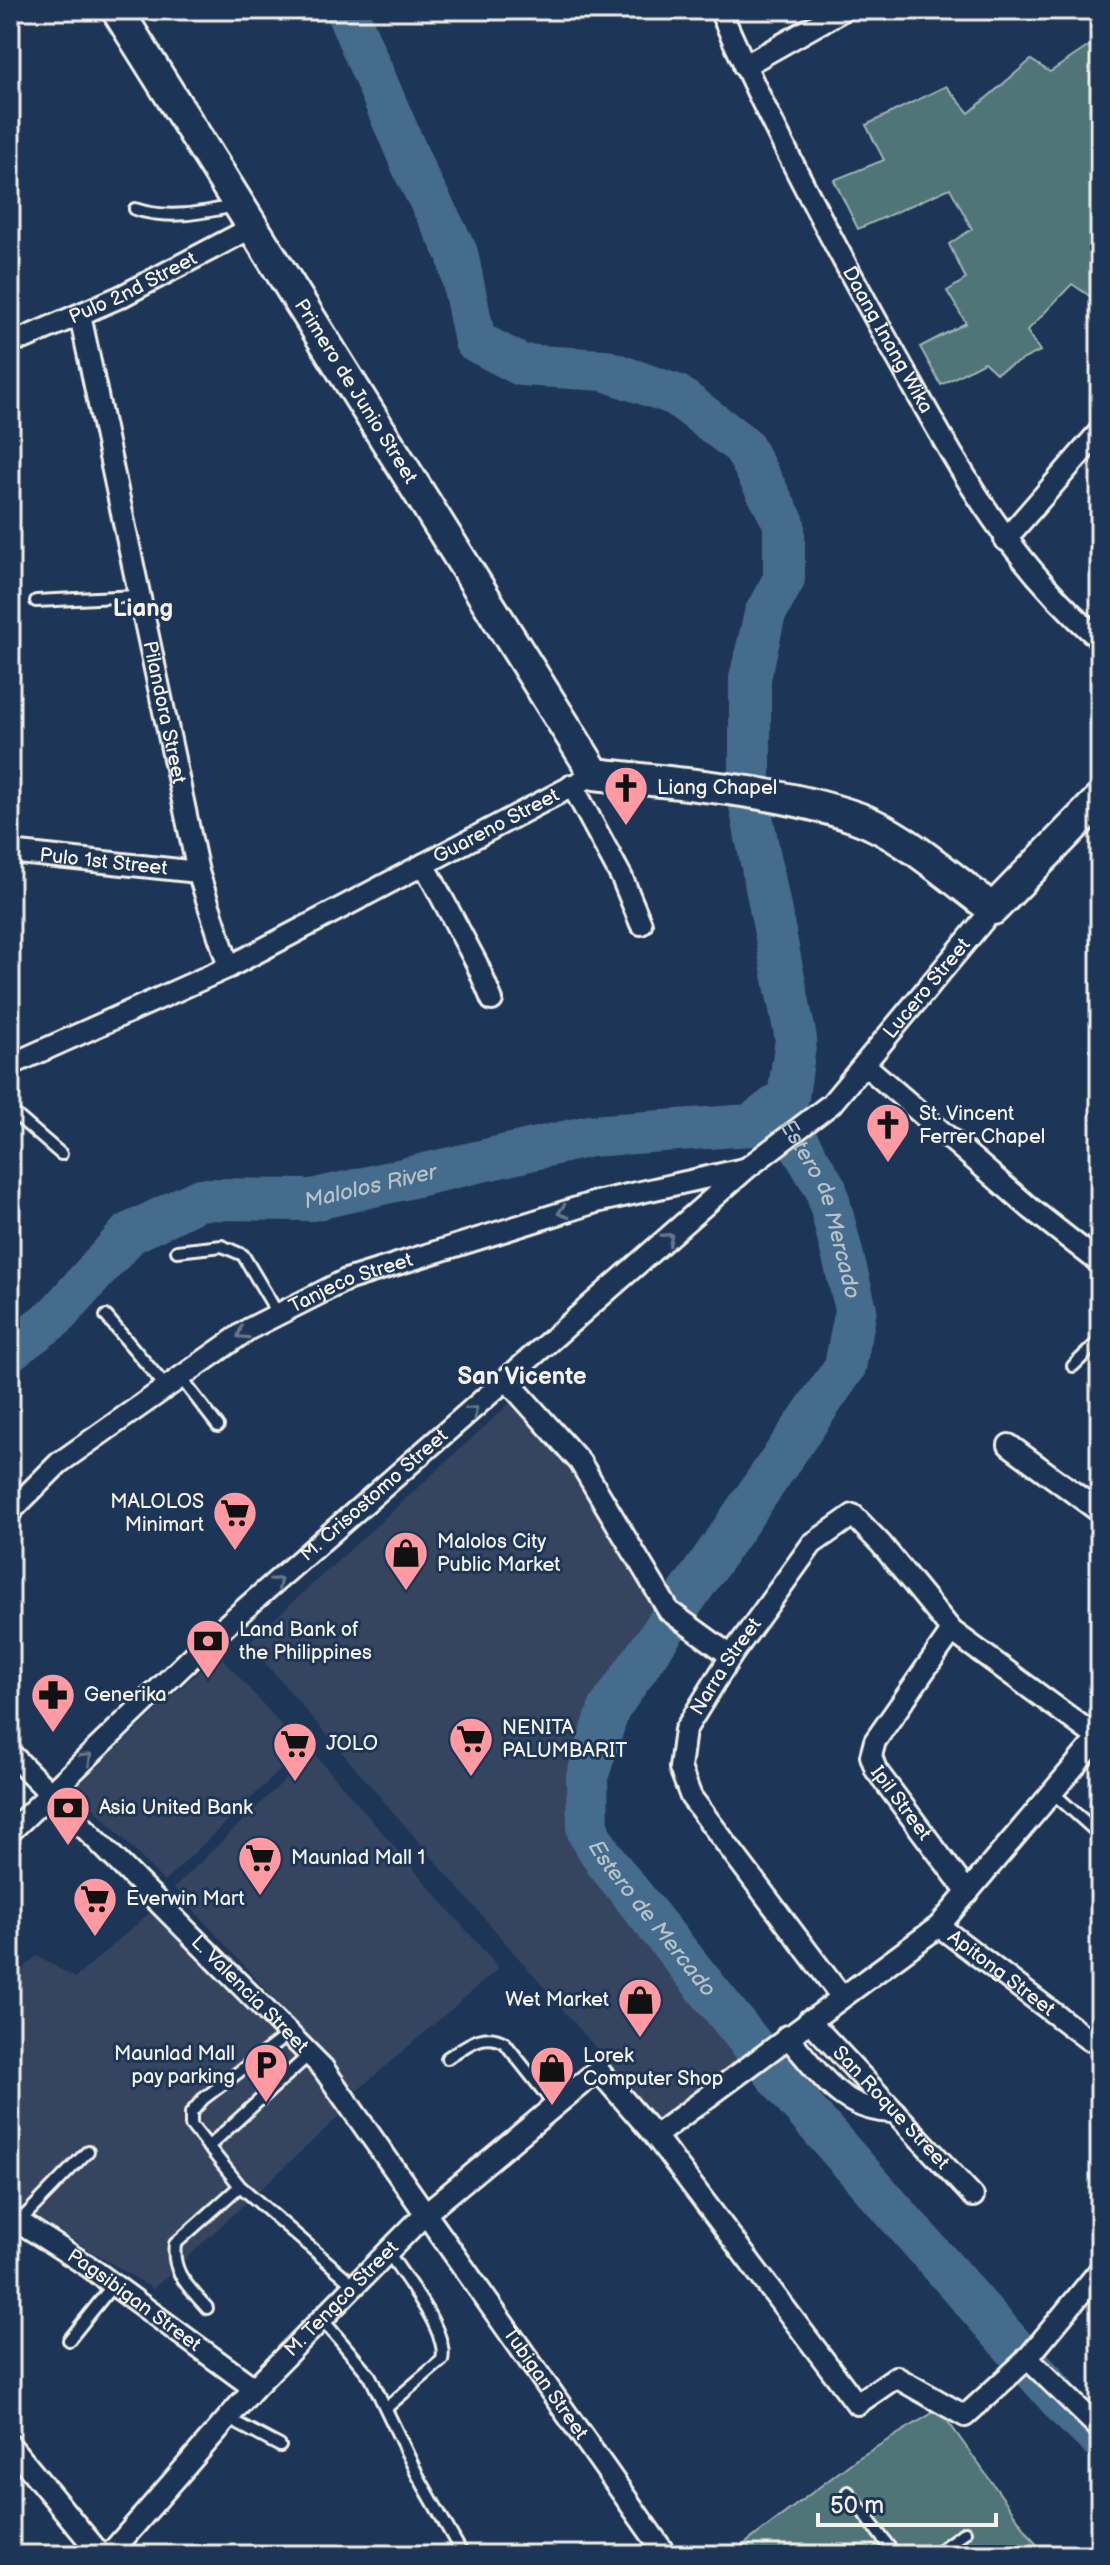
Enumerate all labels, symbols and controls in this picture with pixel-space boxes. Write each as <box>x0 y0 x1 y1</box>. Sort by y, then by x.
street label: Pulo 2nd Street <box>65 247 201 329</box>
street label: Daang Inang Wika <box>837 262 938 418</box>
street label: Primero de Junio Street <box>289 295 422 488</box>
district label: Liang <box>113 594 173 623</box>
street label: Pilandora Street <box>137 639 191 786</box>
church icon: Liang Chapel <box>602 764 650 827</box>
place label: Liang Chapel <box>657 776 777 800</box>
street label: Guareno Street <box>429 783 563 869</box>
street label: Pulo 1st Street <box>38 843 169 881</box>
street label: Lucero Street <box>878 933 976 1044</box>
church icon: St. Vincent Ferrer Chapel <box>864 1101 912 1164</box>
place label: St. Vincent Ferrer Chapel <box>919 1102 1045 1149</box>
water label: Estero de Mercado <box>774 1114 866 1301</box>
water label: Malolos River <box>301 1158 441 1215</box>
one-way arrow <box>556 1203 570 1219</box>
one-way arrow <box>658 1234 673 1248</box>
street label: Tanjeco Street <box>285 1248 416 1319</box>
one-way arrow <box>237 1324 251 1339</box>
district label: San Vicente <box>457 1362 587 1391</box>
one-way arrow <box>464 1406 479 1421</box>
street label: M. Crisostomo Street <box>295 1424 453 1567</box>
supermarket icon: MALOLOS Minimart <box>211 1489 259 1552</box>
place label: MALOLOS Minimart <box>110 1490 204 1537</box>
shop icon: Malolos City Public Market <box>382 1529 430 1592</box>
place label: Malolos City Public Market <box>437 1530 560 1577</box>
one-way arrow <box>268 1577 283 1592</box>
street label: Narra Street <box>685 1613 767 1720</box>
bank icon: Land Bank of the Philippines <box>184 1617 232 1680</box>
place label: Land Bank of the Philippines <box>239 1618 372 1665</box>
pharmacy icon: Generika <box>29 1671 77 1734</box>
place label: Generika <box>84 1683 167 1707</box>
supermarket icon: NENITA PALUMBARIT <box>447 1715 495 1778</box>
place label: NENITA PALUMBARIT <box>502 1716 627 1763</box>
supermarket icon: JOLO <box>271 1720 319 1783</box>
place label: JOLO <box>326 1732 378 1756</box>
one-way arrow <box>78 1753 92 1768</box>
street label: Ipil Street <box>865 1761 936 1845</box>
bank icon: Asia United Bank <box>44 1784 92 1847</box>
place label: Asia United Bank <box>99 1796 253 1820</box>
supermarket icon: Maunlad Mall 1 <box>236 1834 284 1897</box>
water label: Estero de Mercado <box>583 1835 722 2002</box>
place label: Maunlad Mall 1 <box>291 1846 425 1870</box>
supermarket icon: Everwin Mart <box>71 1875 119 1938</box>
place label: Everwin Mart <box>126 1887 245 1911</box>
street label: Apitong Street <box>943 1925 1059 2022</box>
street label: L. Valencia Street <box>186 1930 313 2058</box>
shop icon: Wet Market <box>616 1976 664 2039</box>
place label: Wet Market <box>505 1988 609 2012</box>
parking icon: Maunlad Mall pay parking <box>242 2041 290 2104</box>
street label: San Roque Street <box>827 2041 954 2175</box>
place label: Maunlad Mall pay parking <box>114 2042 235 2089</box>
shop icon: Lorek Computer Shop <box>528 2044 576 2107</box>
place label: Lorek Computer Shop <box>583 2044 723 2091</box>
street label: M. Tengco Street <box>279 2236 404 2362</box>
street label: Pagsibigan Street <box>63 2244 206 2357</box>
street label: Tubigan Street <box>497 2323 593 2444</box>
scale bar <box>818 2477 996 2527</box>
text: 50 m <box>830 2491 884 2520</box>

